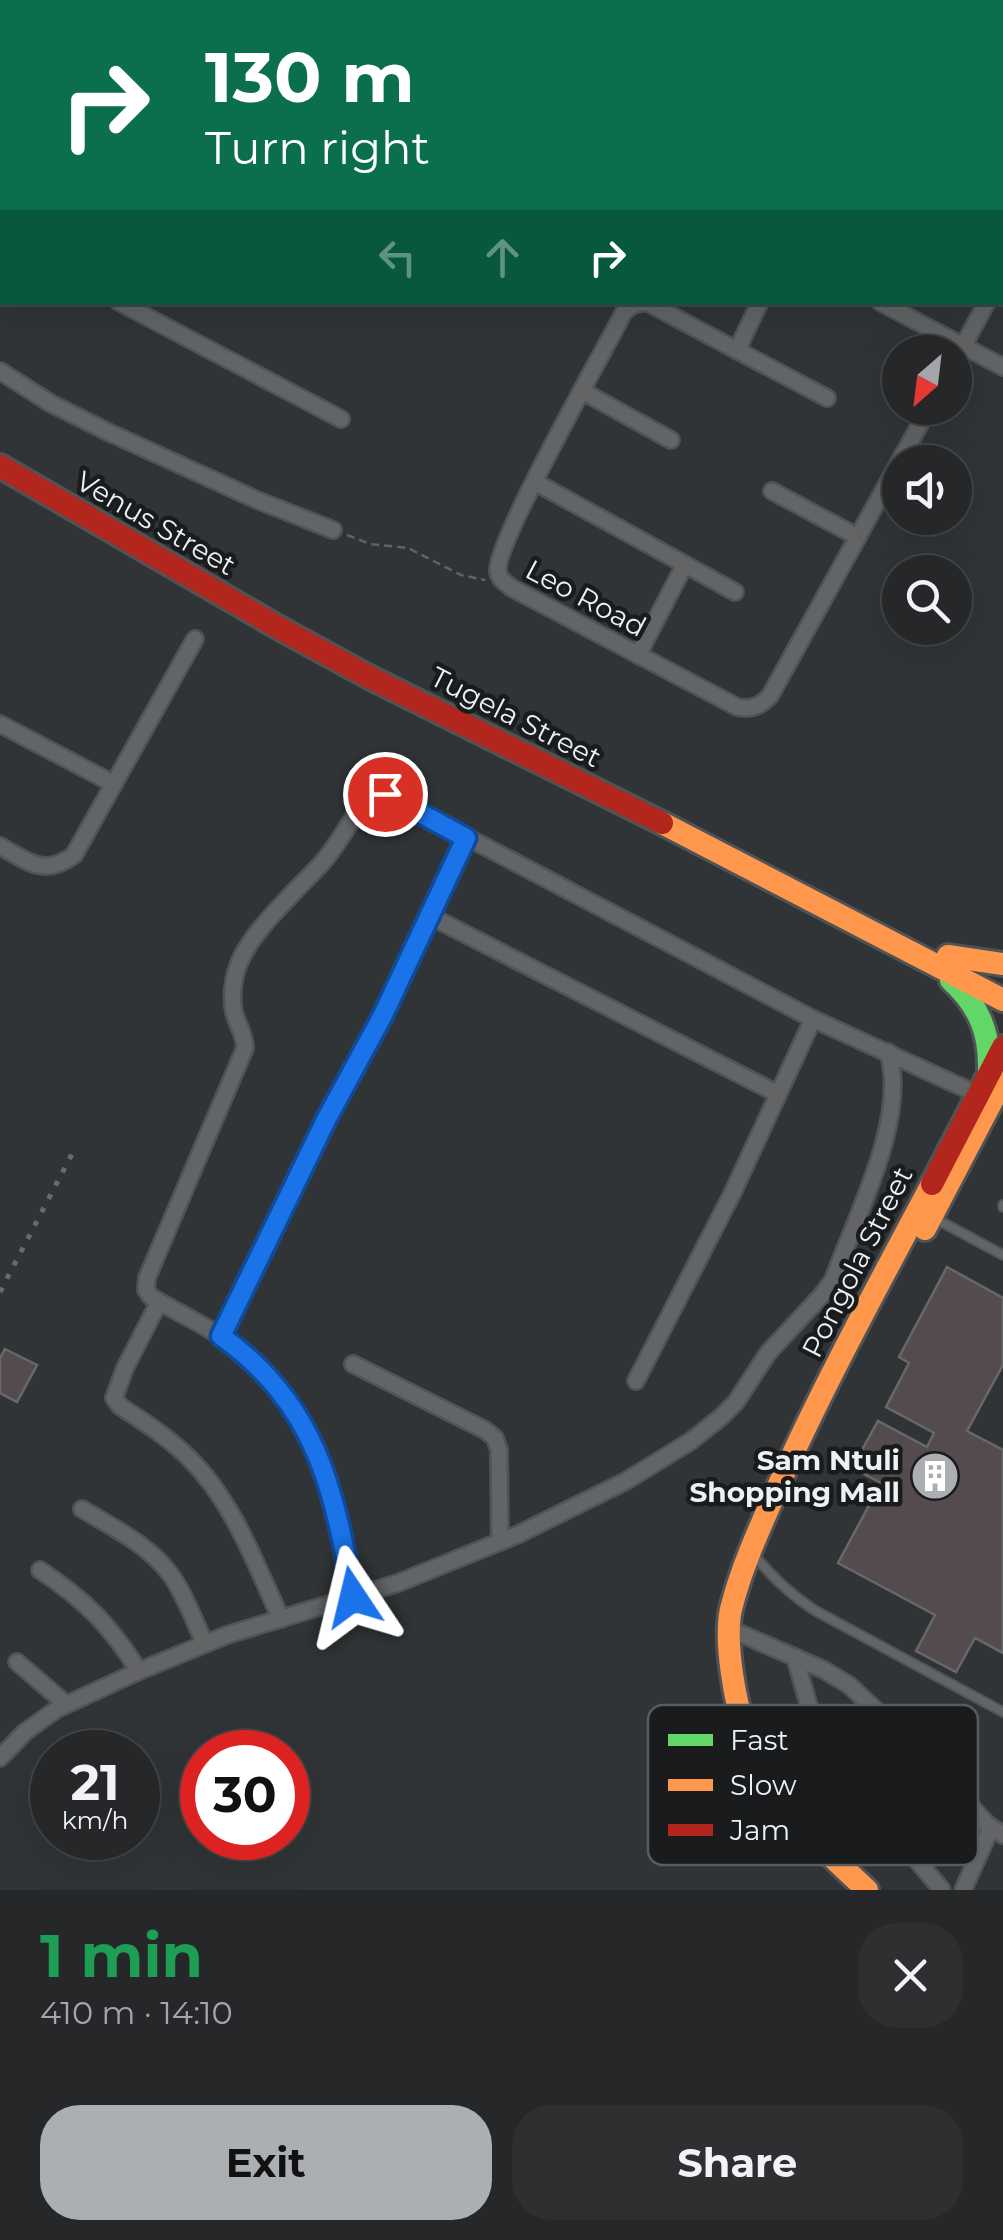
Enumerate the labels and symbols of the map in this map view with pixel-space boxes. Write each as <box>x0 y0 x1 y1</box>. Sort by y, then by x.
north arrow <box>882 335 972 425</box>
street label: Venus Street <box>70 464 242 582</box>
street label: Leo Road <box>520 552 652 644</box>
street label: Tugela Street <box>425 659 607 775</box>
pin <box>343 752 428 837</box>
street label: Pongola Street <box>794 1161 920 1363</box>
place label: Sam Ntuli Shopping Mall <box>689 1443 900 1509</box>
building icon: Sam Ntuli Shopping Mall <box>909 1450 961 1502</box>
position arrow <box>301 1545 405 1649</box>
legend <box>648 1705 978 1865</box>
text: Fast <box>730 1723 789 1757</box>
speed limit sign: 30 <box>180 1730 310 1860</box>
text: Slow <box>730 1768 797 1802</box>
text: Jam <box>729 1813 790 1847</box>

